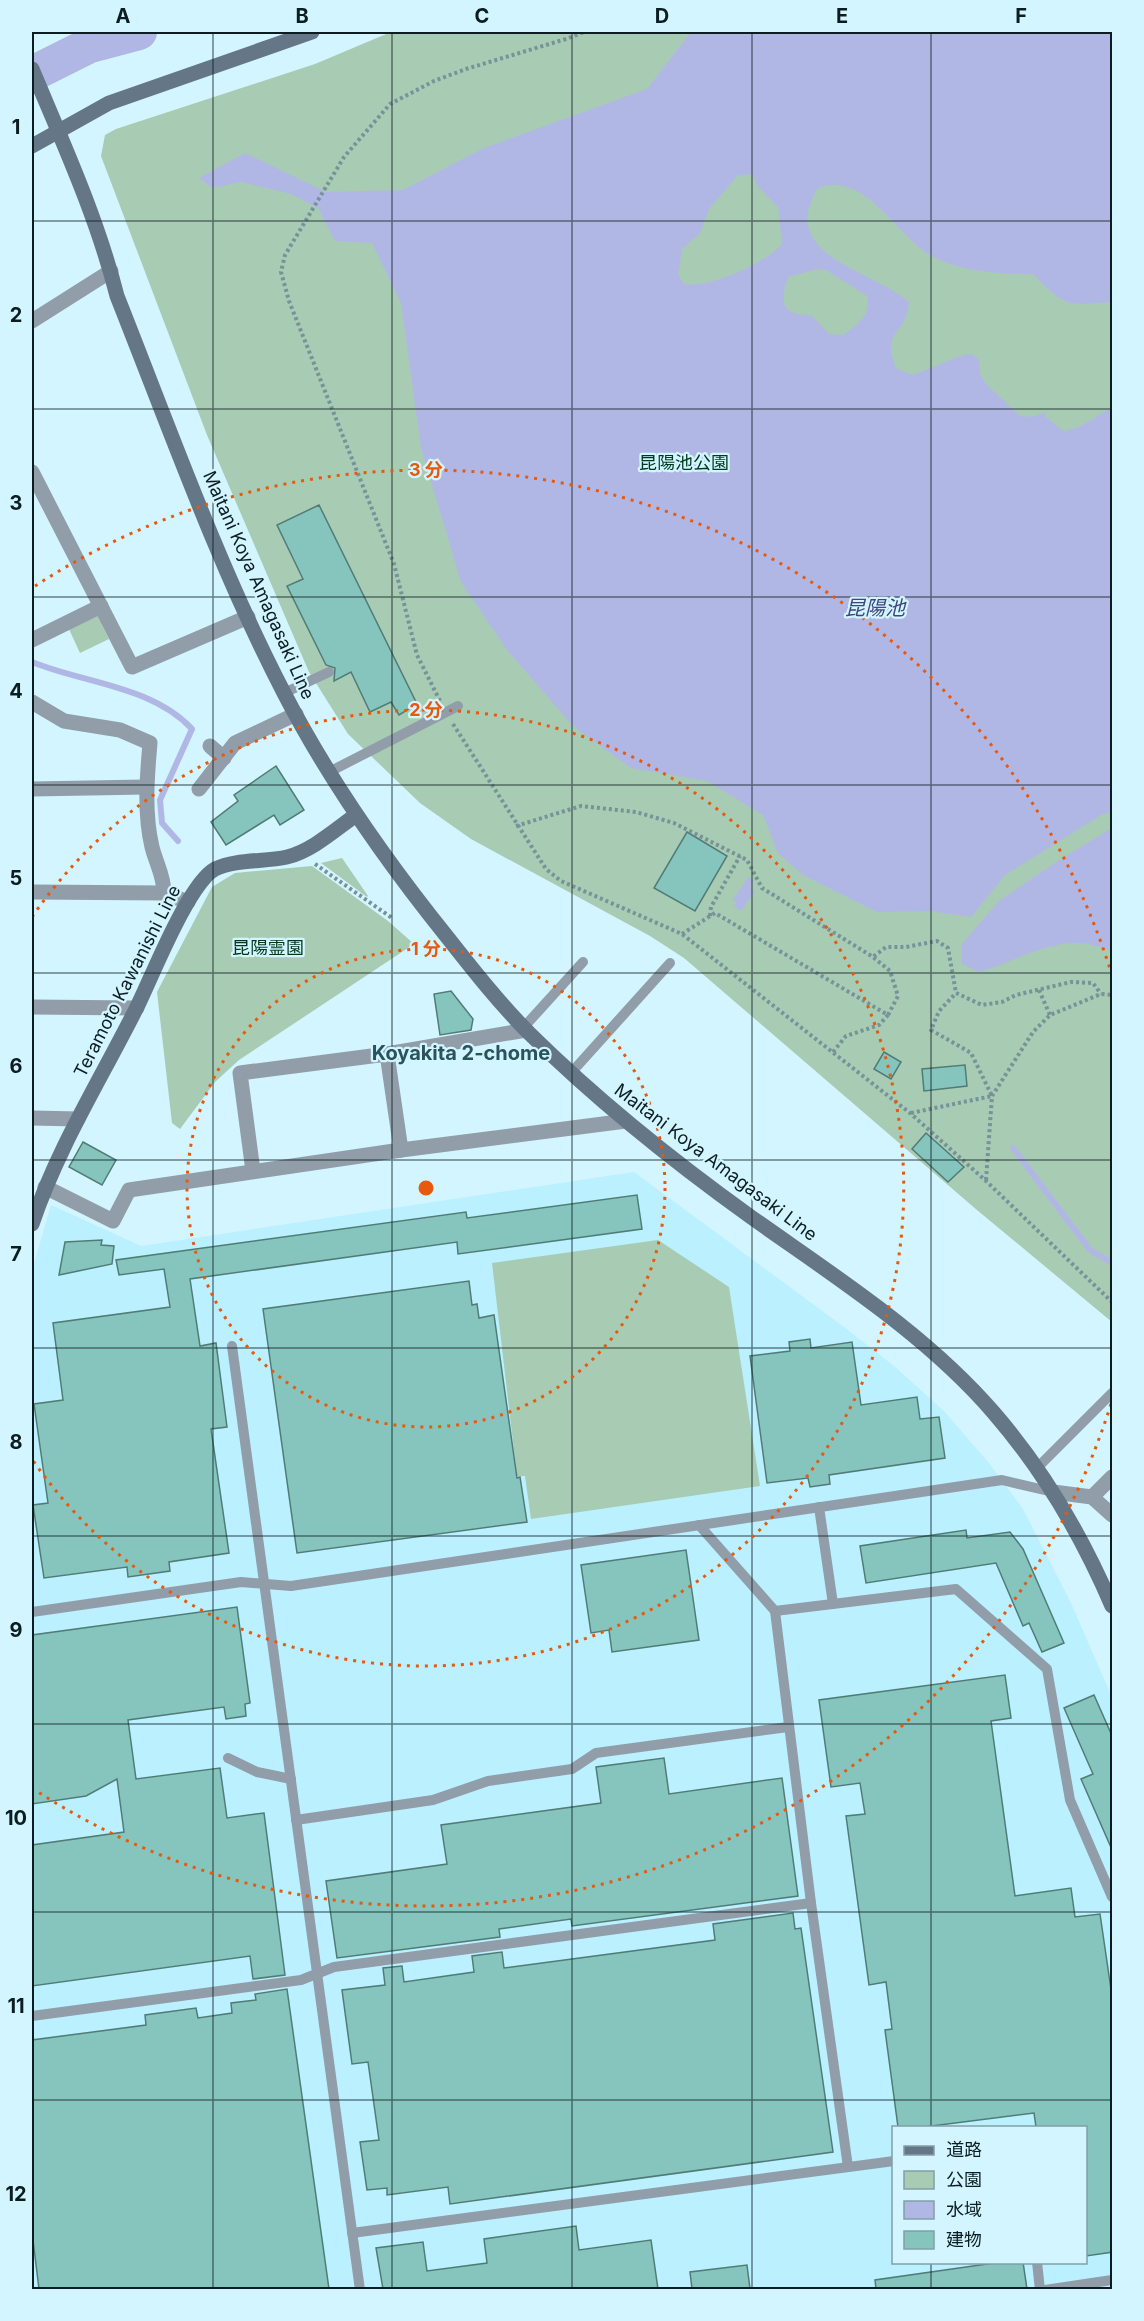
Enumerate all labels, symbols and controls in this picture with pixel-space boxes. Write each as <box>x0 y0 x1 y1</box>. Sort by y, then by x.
text: A <box>116 4 131 28</box>
text: B <box>295 4 309 28</box>
text: C <box>475 4 489 28</box>
text: D <box>655 4 669 28</box>
text: E <box>836 4 848 28</box>
text: F <box>1015 4 1027 28</box>
text: 1 <box>12 115 20 139</box>
text: 2 <box>10 303 22 327</box>
park label: 昆陽池公園 <box>639 452 729 473</box>
text: 3 分 <box>409 459 443 480</box>
street label: Maitani Koya Amagasaki Line <box>199 467 319 703</box>
text: 3 <box>10 491 22 515</box>
water label: 昆陽池 <box>845 596 907 620</box>
text: 4 <box>9 679 23 703</box>
text: 2 分 <box>409 699 443 720</box>
text: 5 <box>10 866 22 890</box>
street label: Teramoto Kawanishi Line <box>69 881 185 1081</box>
park label: 昆陽霊園 <box>232 937 304 958</box>
text: 1 分 <box>411 938 441 959</box>
district label: Koyakita 2-chome <box>372 1041 550 1065</box>
text: 6 <box>10 1054 23 1078</box>
street label: Maitani Koya Amagasaki Line <box>611 1079 821 1245</box>
centre of rings <box>416 1178 436 1198</box>
text: 7 <box>10 1242 22 1266</box>
text: 8 <box>9 1430 23 1454</box>
text: 9 <box>10 1618 23 1642</box>
text: 10 <box>5 1806 27 1830</box>
text: 11 <box>7 1994 25 2018</box>
legend <box>892 2126 1087 2264</box>
text: 道路 <box>946 2139 982 2160</box>
text: 公園 <box>946 2169 982 2190</box>
text: 12 <box>5 2182 27 2206</box>
text: 水域 <box>946 2199 982 2220</box>
text: 建物 <box>946 2229 982 2250</box>

